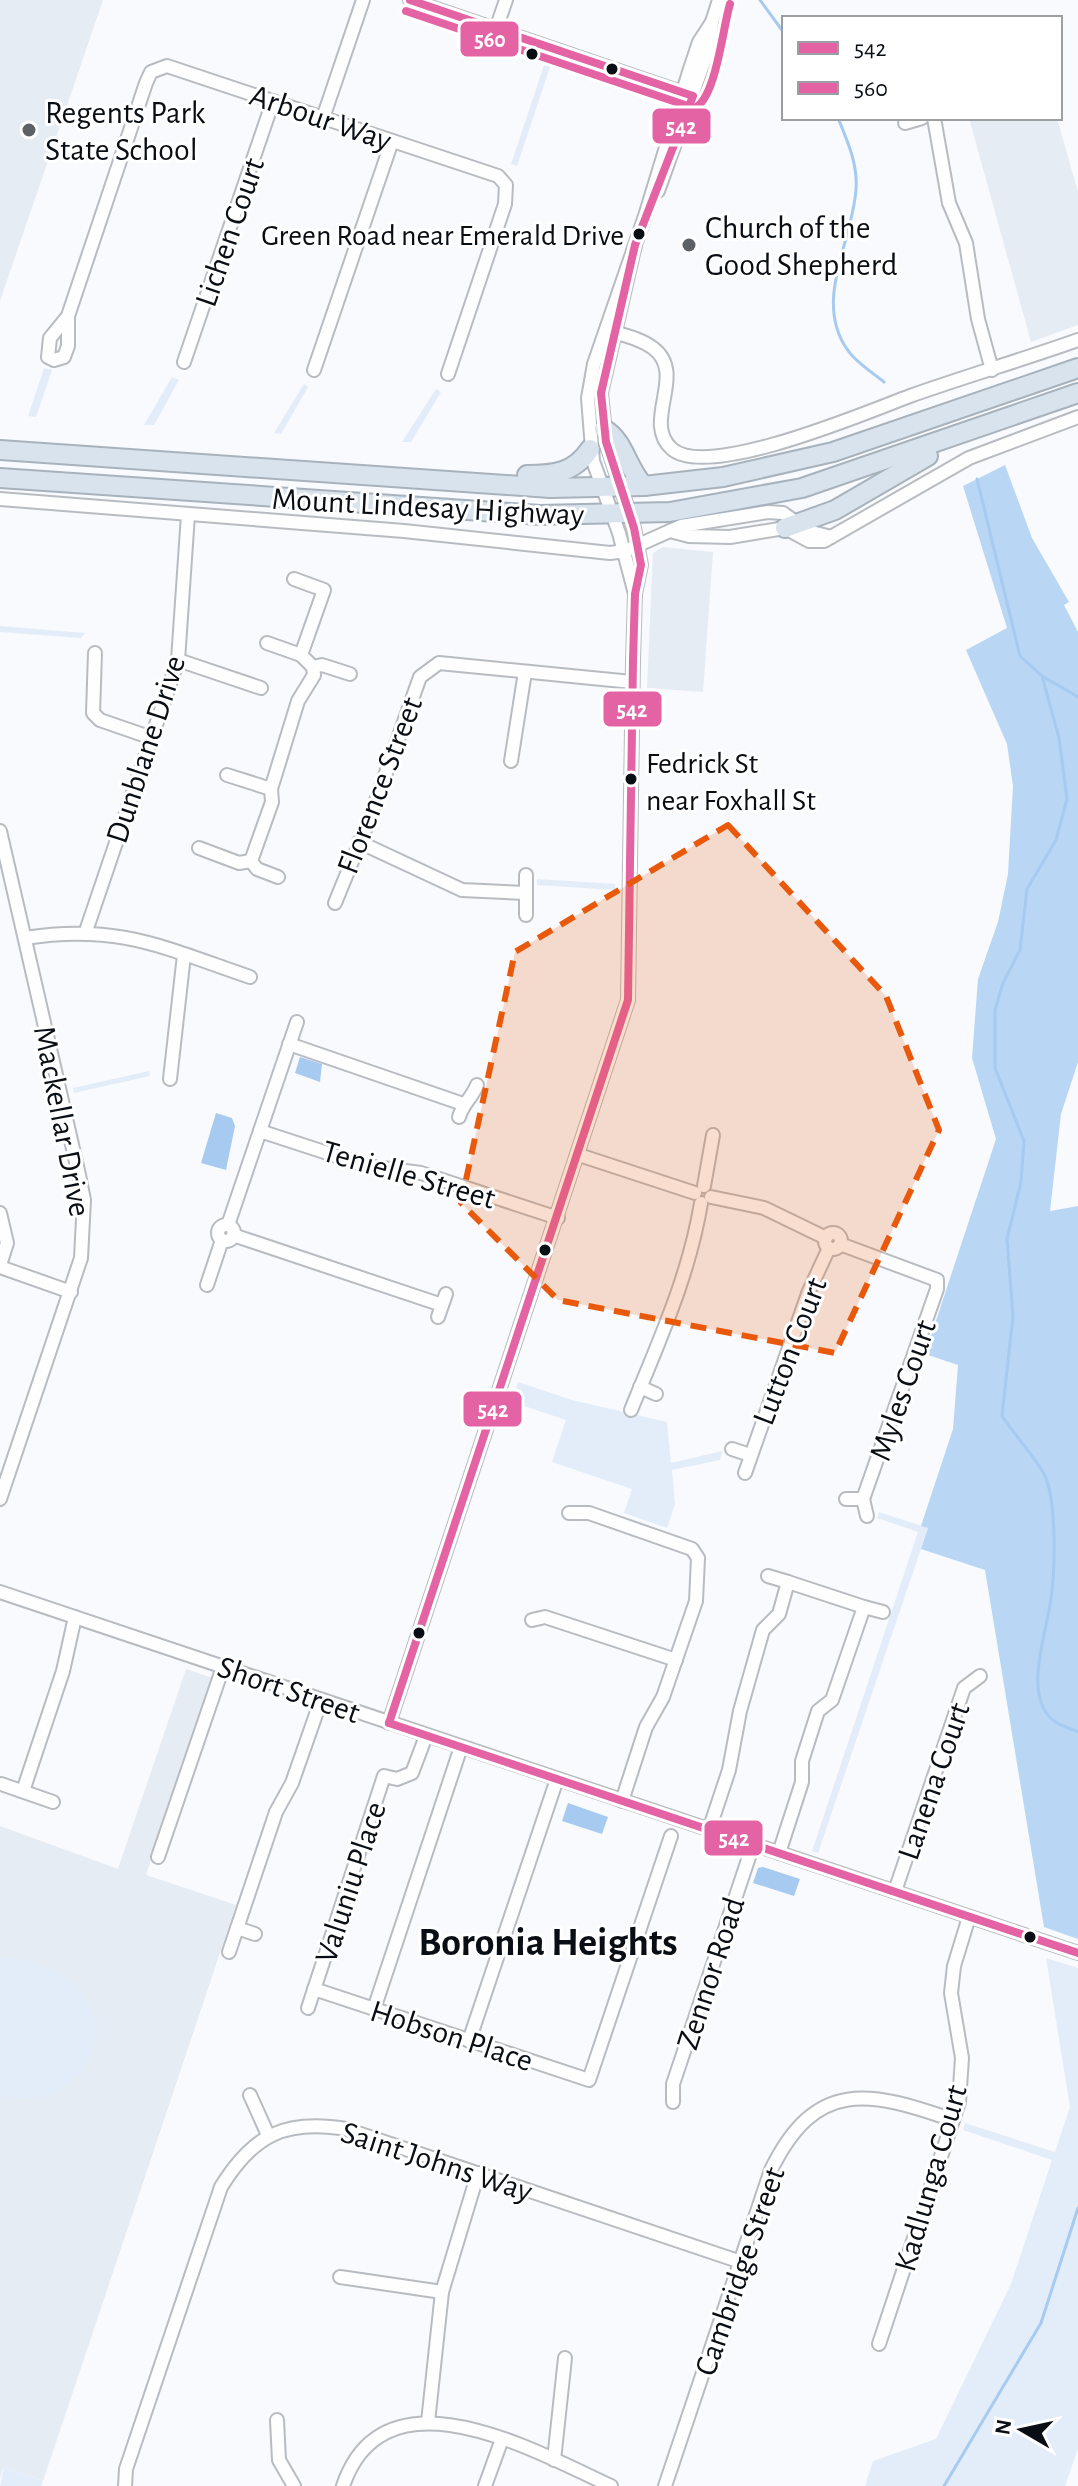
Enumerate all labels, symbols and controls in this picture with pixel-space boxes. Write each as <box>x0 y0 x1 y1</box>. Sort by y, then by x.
legend <box>782 16 1062 120</box>
line badge: 560 <box>459 20 520 58</box>
text: 560 <box>474 29 506 51</box>
text: 542 <box>854 37 887 61</box>
unlabelled marker <box>524 46 540 62</box>
unlabelled marker <box>604 61 620 77</box>
text: 560 <box>854 77 888 101</box>
street label: Arbour Way <box>246 79 396 157</box>
place label: Regents Park State School <box>45 97 206 166</box>
line badge: 542 <box>651 107 712 145</box>
text: 542 <box>666 116 696 138</box>
marker: Regents Park State School <box>20 121 38 139</box>
street label: Lichen Court <box>190 154 270 311</box>
place label: Church of the Good Shepherd <box>705 212 898 281</box>
place label: Green Road near Emerald Drive <box>261 221 624 251</box>
marker: Green Road near Emerald Drive <box>631 226 647 242</box>
marker: Church of the Good Shepherd <box>680 236 698 254</box>
street label: Mount Lindesay Highway <box>271 483 585 531</box>
street label: Dunblane Drive <box>101 652 191 847</box>
line badge: 542 <box>602 690 663 728</box>
street label: Florence Street <box>332 693 428 878</box>
text: 542 <box>617 699 647 721</box>
place label: Fedrick St near Foxhall St <box>646 749 816 816</box>
marker: Fedrick St near Foxhall St <box>623 771 639 787</box>
street label: Mackellar Drive <box>28 1023 96 1219</box>
street label: Tenielle Street <box>319 1135 499 1215</box>
unlabelled marker <box>537 1242 553 1258</box>
street label: Lutton Court <box>747 1273 833 1429</box>
street label: Myles Court <box>864 1316 942 1465</box>
line badge: 542 <box>462 1390 523 1428</box>
text: 542 <box>478 1399 508 1421</box>
unlabelled marker <box>411 1625 427 1641</box>
street label: Short Street <box>214 1651 364 1729</box>
street label: Lanena Court <box>892 1699 976 1864</box>
street label: Valuniu Place <box>310 1798 392 1967</box>
line badge: 542 <box>703 1819 764 1857</box>
text: 542 <box>719 1828 749 1850</box>
street label: Zennor Road <box>671 1893 751 2053</box>
district label: Boronia Heights <box>418 1923 678 1963</box>
unlabelled marker <box>1022 1929 1038 1945</box>
street label: Hobson Place <box>366 1995 537 2077</box>
street label: Kadlunga Court <box>889 2081 973 2275</box>
street label: Saint Johns Way <box>337 2116 536 2208</box>
street label: Cambridge Street <box>689 2163 791 2380</box>
north arrow <box>982 2390 1062 2470</box>
text: N <box>991 2418 1015 2436</box>

